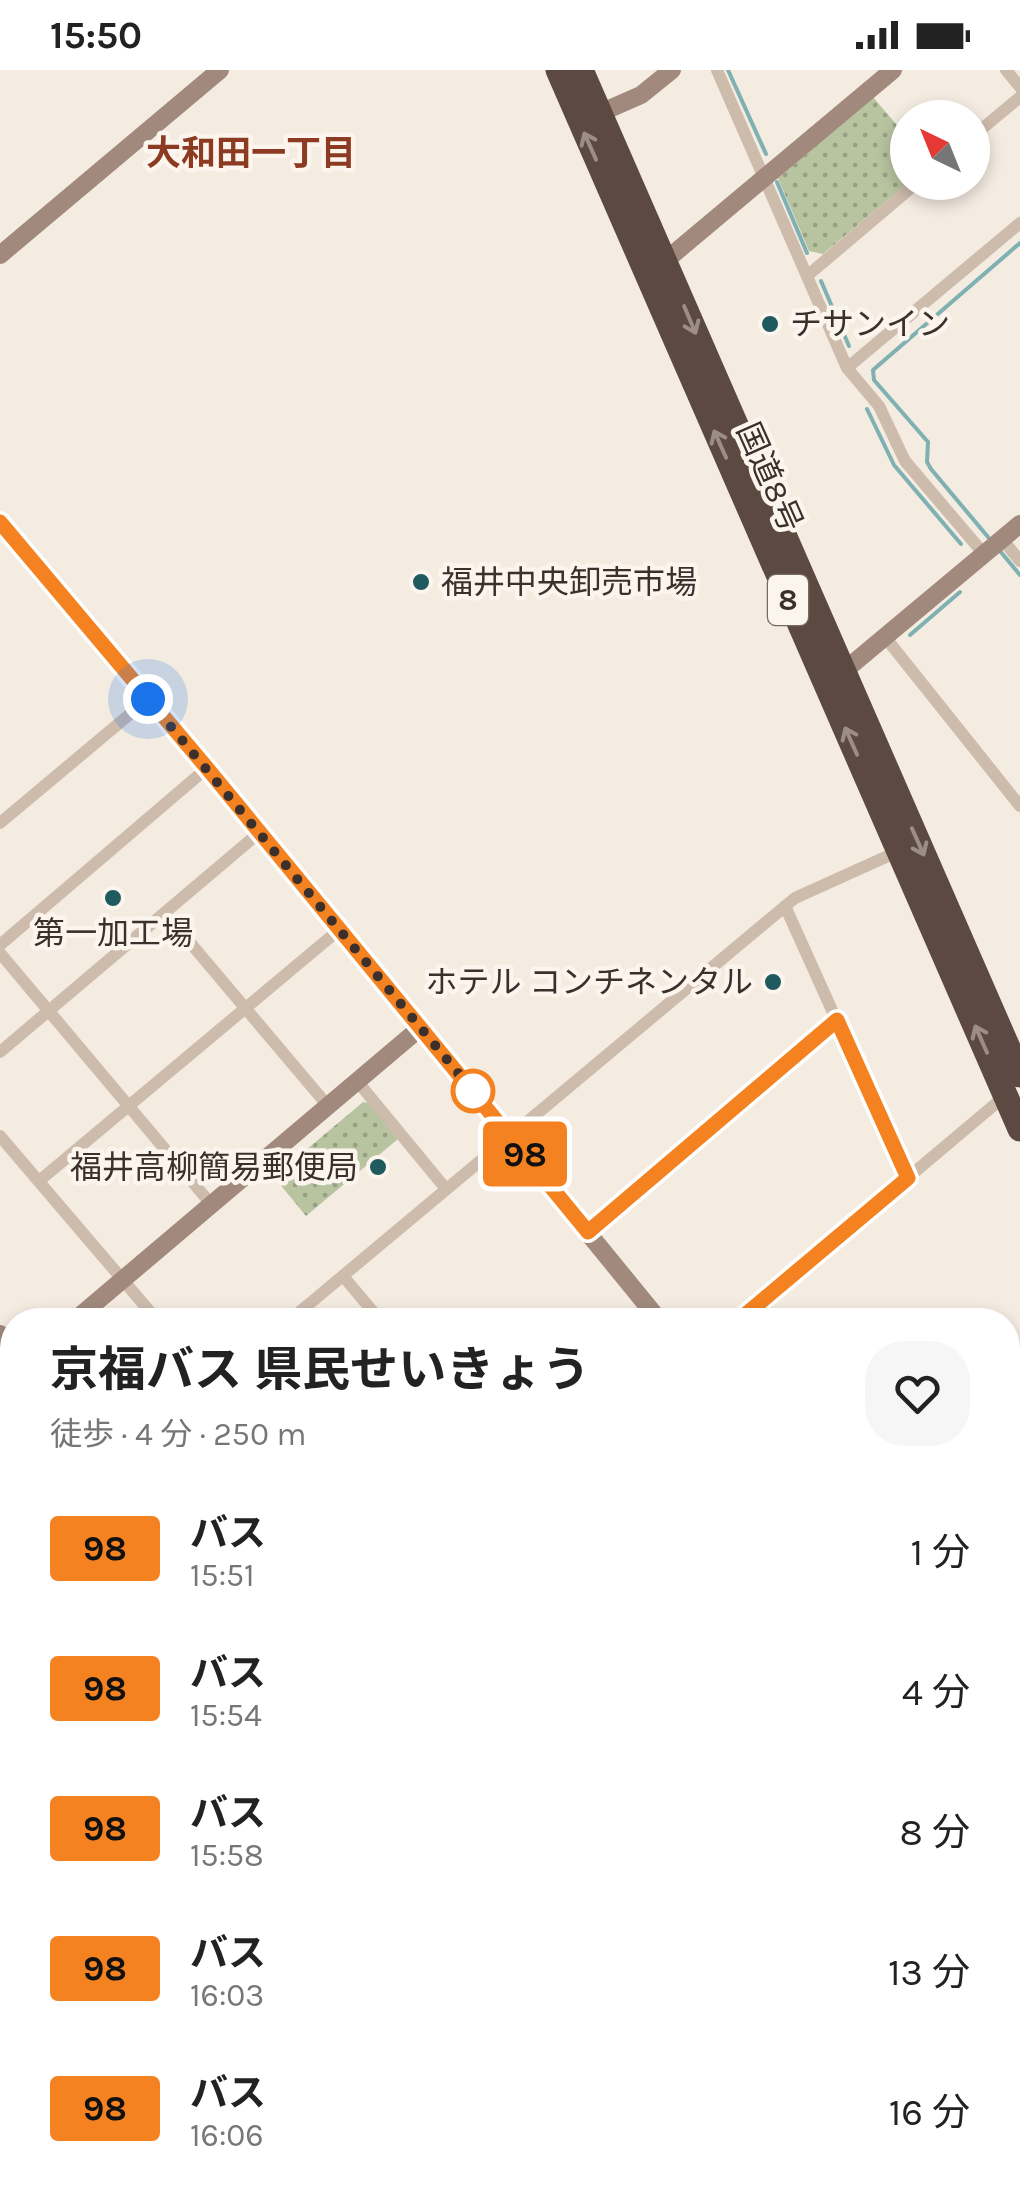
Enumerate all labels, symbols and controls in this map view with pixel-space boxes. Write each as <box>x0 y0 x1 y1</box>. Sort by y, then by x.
text: 15:50 <box>50 13 142 58</box>
north arrow <box>890 100 990 200</box>
map controls <box>890 100 990 200</box>
one-way arrow <box>580 131 598 162</box>
district label: 大和田一丁目 <box>146 133 356 174</box>
one-way arrow <box>682 304 700 335</box>
place label: チサンイン <box>790 306 950 343</box>
marker: チサンイン <box>759 313 781 335</box>
street label: 国道8号 <box>729 417 810 538</box>
one-way arrow <box>710 429 728 460</box>
place label: 福井中央卸売市場 <box>441 564 697 601</box>
marker: 福井中央卸売市場 <box>410 571 432 593</box>
road number: 8 <box>768 575 808 625</box>
your location <box>123 674 173 724</box>
one-way arrow <box>841 726 859 757</box>
one-way arrow <box>910 826 928 857</box>
marker: 第一加工場 <box>102 887 124 909</box>
place label: 第一加工場 <box>33 915 193 952</box>
place label: ホテル コンチネンタル <box>425 964 753 1001</box>
marker: ホテル コンチネンタル <box>762 971 784 993</box>
one-way arrow <box>971 1024 989 1055</box>
unlabelled marker <box>452 1070 494 1112</box>
line badge: 98 <box>480 1122 570 1186</box>
text: 98 <box>503 1134 547 1175</box>
place label: 福井高柳簡易郵便局 <box>70 1149 358 1186</box>
marker: 福井高柳簡易郵便局 <box>367 1156 389 1178</box>
button: heart <box>865 1341 970 1446</box>
text: 京福バス 県民せいきょう <box>50 1342 590 1398</box>
text: 徒歩 · 4 分 · 250 m <box>50 1416 306 1453</box>
text: バス <box>190 1511 266 1556</box>
text: 98 <box>83 1528 127 1569</box>
text: 1 分 <box>910 1530 970 1575</box>
text: 15:51 <box>190 1557 255 1594</box>
text: バス <box>190 1651 266 1696</box>
text: 98 <box>83 1668 127 1709</box>
text: 4 分 <box>902 1670 970 1715</box>
text: 15:54 <box>190 1697 262 1734</box>
text: バス <box>190 1791 266 1836</box>
text: 98 <box>83 1808 127 1849</box>
text: 8 分 <box>900 1810 970 1855</box>
text: 15:58 <box>190 1837 264 1874</box>
text: バス <box>190 1931 266 1976</box>
text: 98 <box>83 1948 127 1989</box>
text: 13 分 <box>888 1950 970 1995</box>
text: 16:03 <box>190 1977 264 2014</box>
text: バス <box>190 2071 266 2116</box>
text: 98 <box>83 2088 127 2129</box>
text: 16 分 <box>889 2090 970 2135</box>
text: 16:06 <box>190 2117 264 2154</box>

